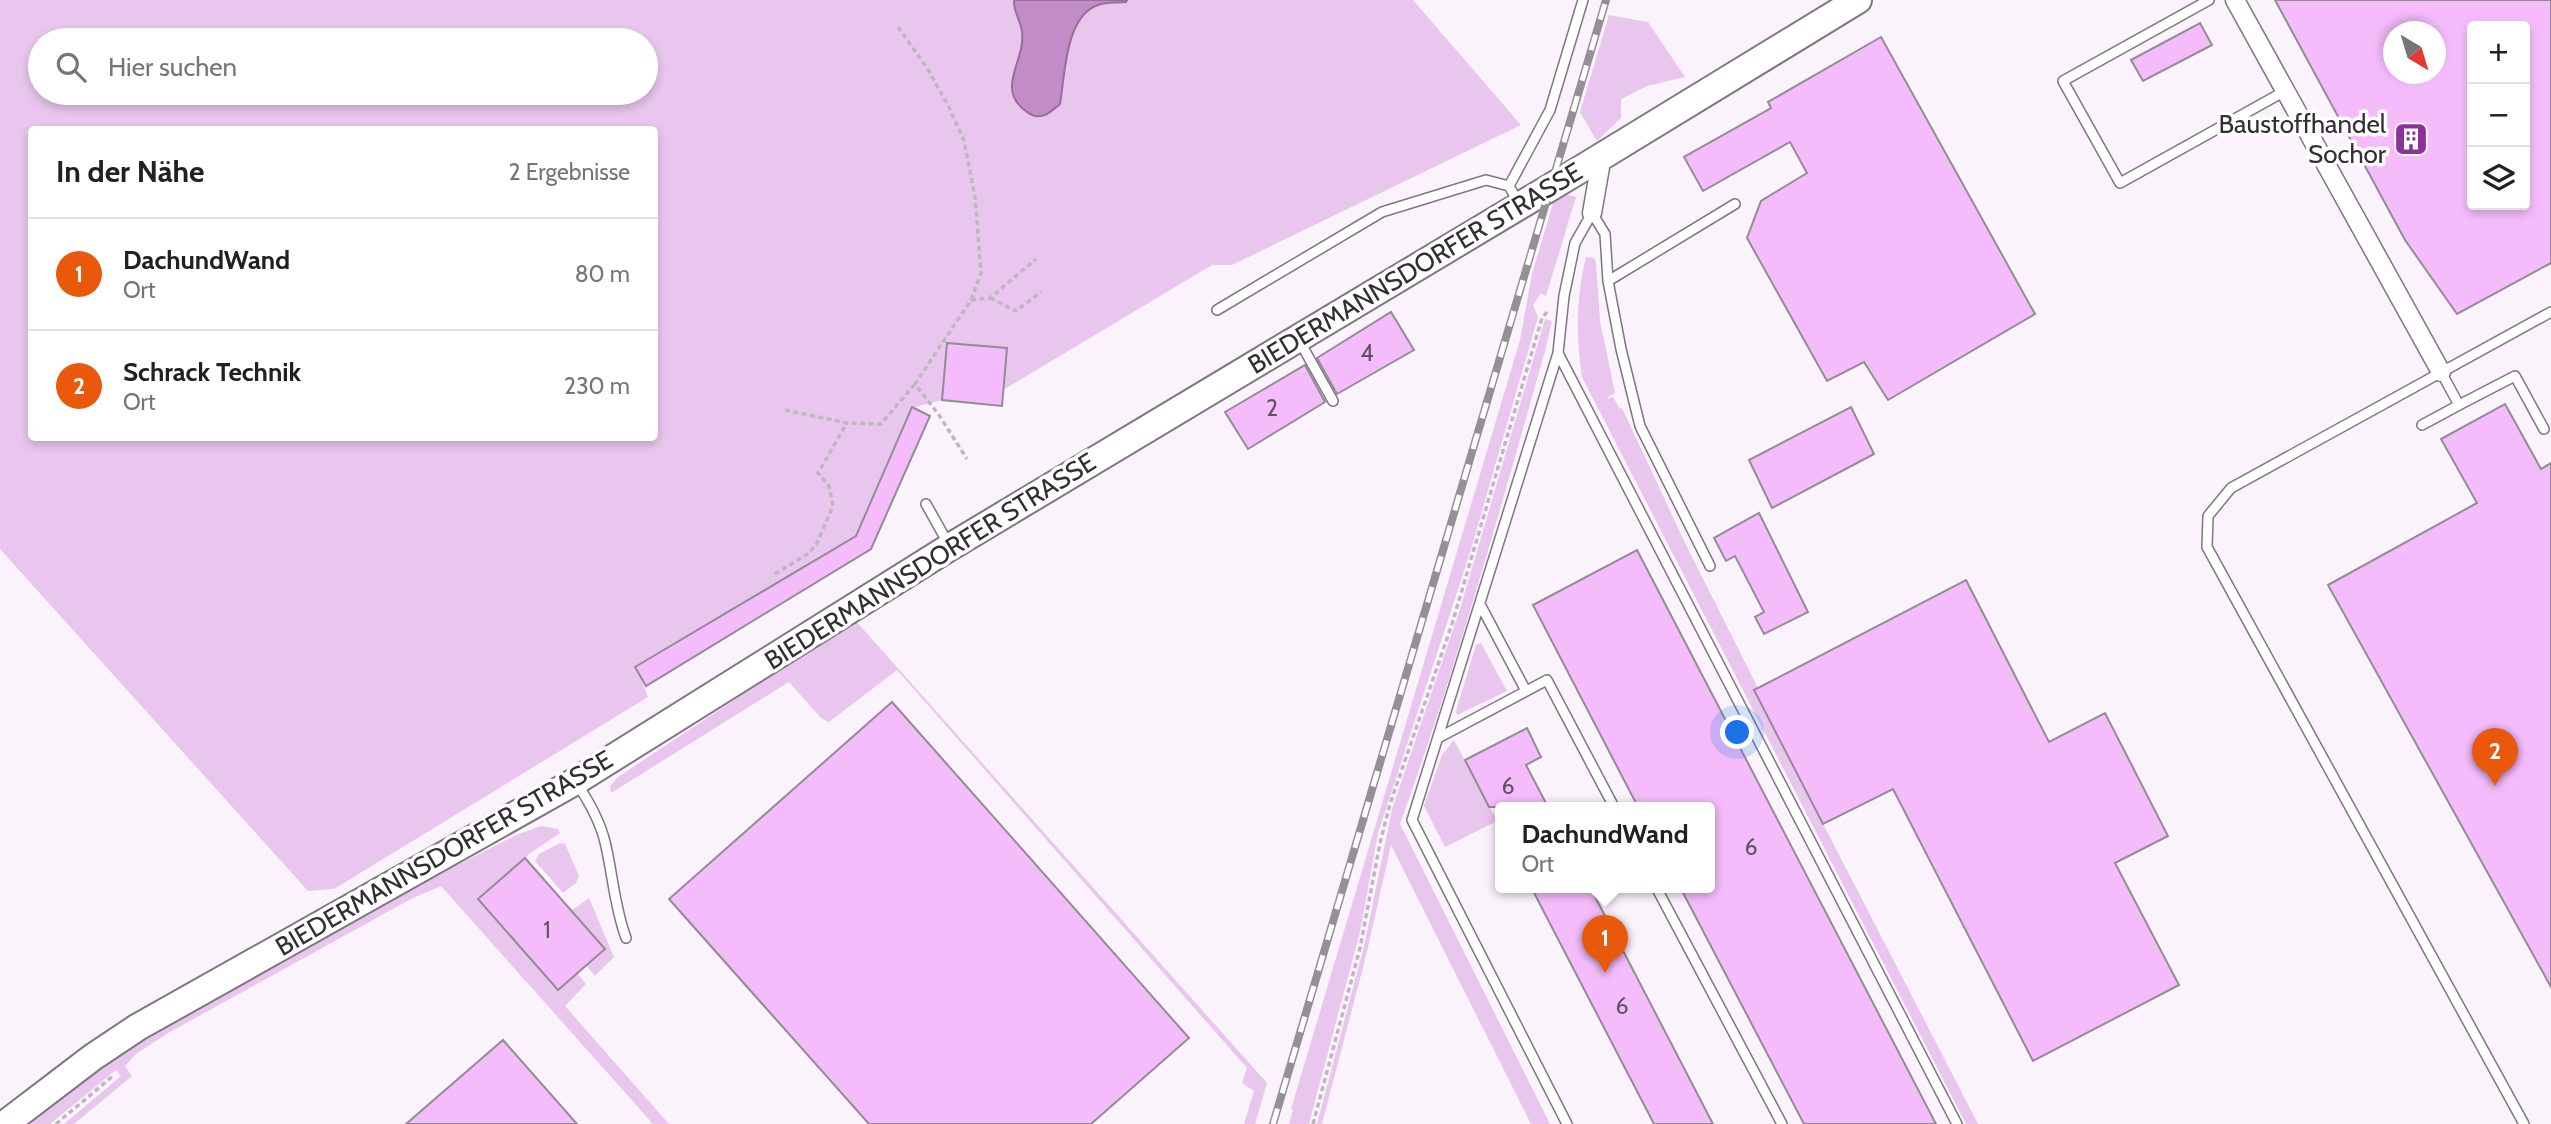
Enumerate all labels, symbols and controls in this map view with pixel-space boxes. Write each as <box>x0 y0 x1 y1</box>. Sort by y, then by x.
north arrow <box>2383 21 2446 84</box>
map controls <box>2467 21 2530 210</box>
button: + <box>2467 21 2530 84</box>
search box <box>28 28 658 105</box>
icon: search <box>52 48 90 86</box>
text: Hier suchen <box>108 51 237 83</box>
button: − <box>2467 84 2530 147</box>
place label: Baustoffhandel Sochor <box>2219 108 2387 170</box>
building icon: Baustoffhandel Sochor <box>2392 120 2430 158</box>
button: layers <box>2467 147 2530 210</box>
text: In der Nähe <box>56 153 205 190</box>
street label: BIEDERMANNSDORFER STRASSE <box>1242 155 1588 381</box>
text: 2 Ergebnisse <box>509 158 630 186</box>
text: DachundWand <box>123 244 290 276</box>
text: 1 <box>75 260 83 288</box>
text: 80 m <box>575 260 630 288</box>
text: Ort <box>123 276 156 304</box>
house number: 4 <box>1360 339 1374 367</box>
text: Schrack Technik <box>123 356 301 388</box>
text: 2 <box>73 372 85 400</box>
text: 230 m <box>564 372 630 400</box>
text: Ort <box>123 388 156 416</box>
house number: 2 <box>1266 394 1278 422</box>
street label: BIEDERMANNSDORFER STRASSE <box>759 446 1101 676</box>
your location <box>1720 715 1754 749</box>
pin: 2 <box>2472 728 2518 786</box>
street label: BIEDERMANNSDORFER STRASSE <box>270 743 618 963</box>
house number: 6 <box>1501 772 1515 800</box>
popup <box>1495 802 1715 893</box>
text: DachundWand <box>1521 818 1689 850</box>
house number: 6 <box>1744 833 1758 861</box>
text: Ort <box>1521 850 1554 878</box>
pin: 1 <box>1582 915 1628 973</box>
house number: 1 <box>543 916 551 944</box>
house number: 6 <box>1615 992 1629 1020</box>

